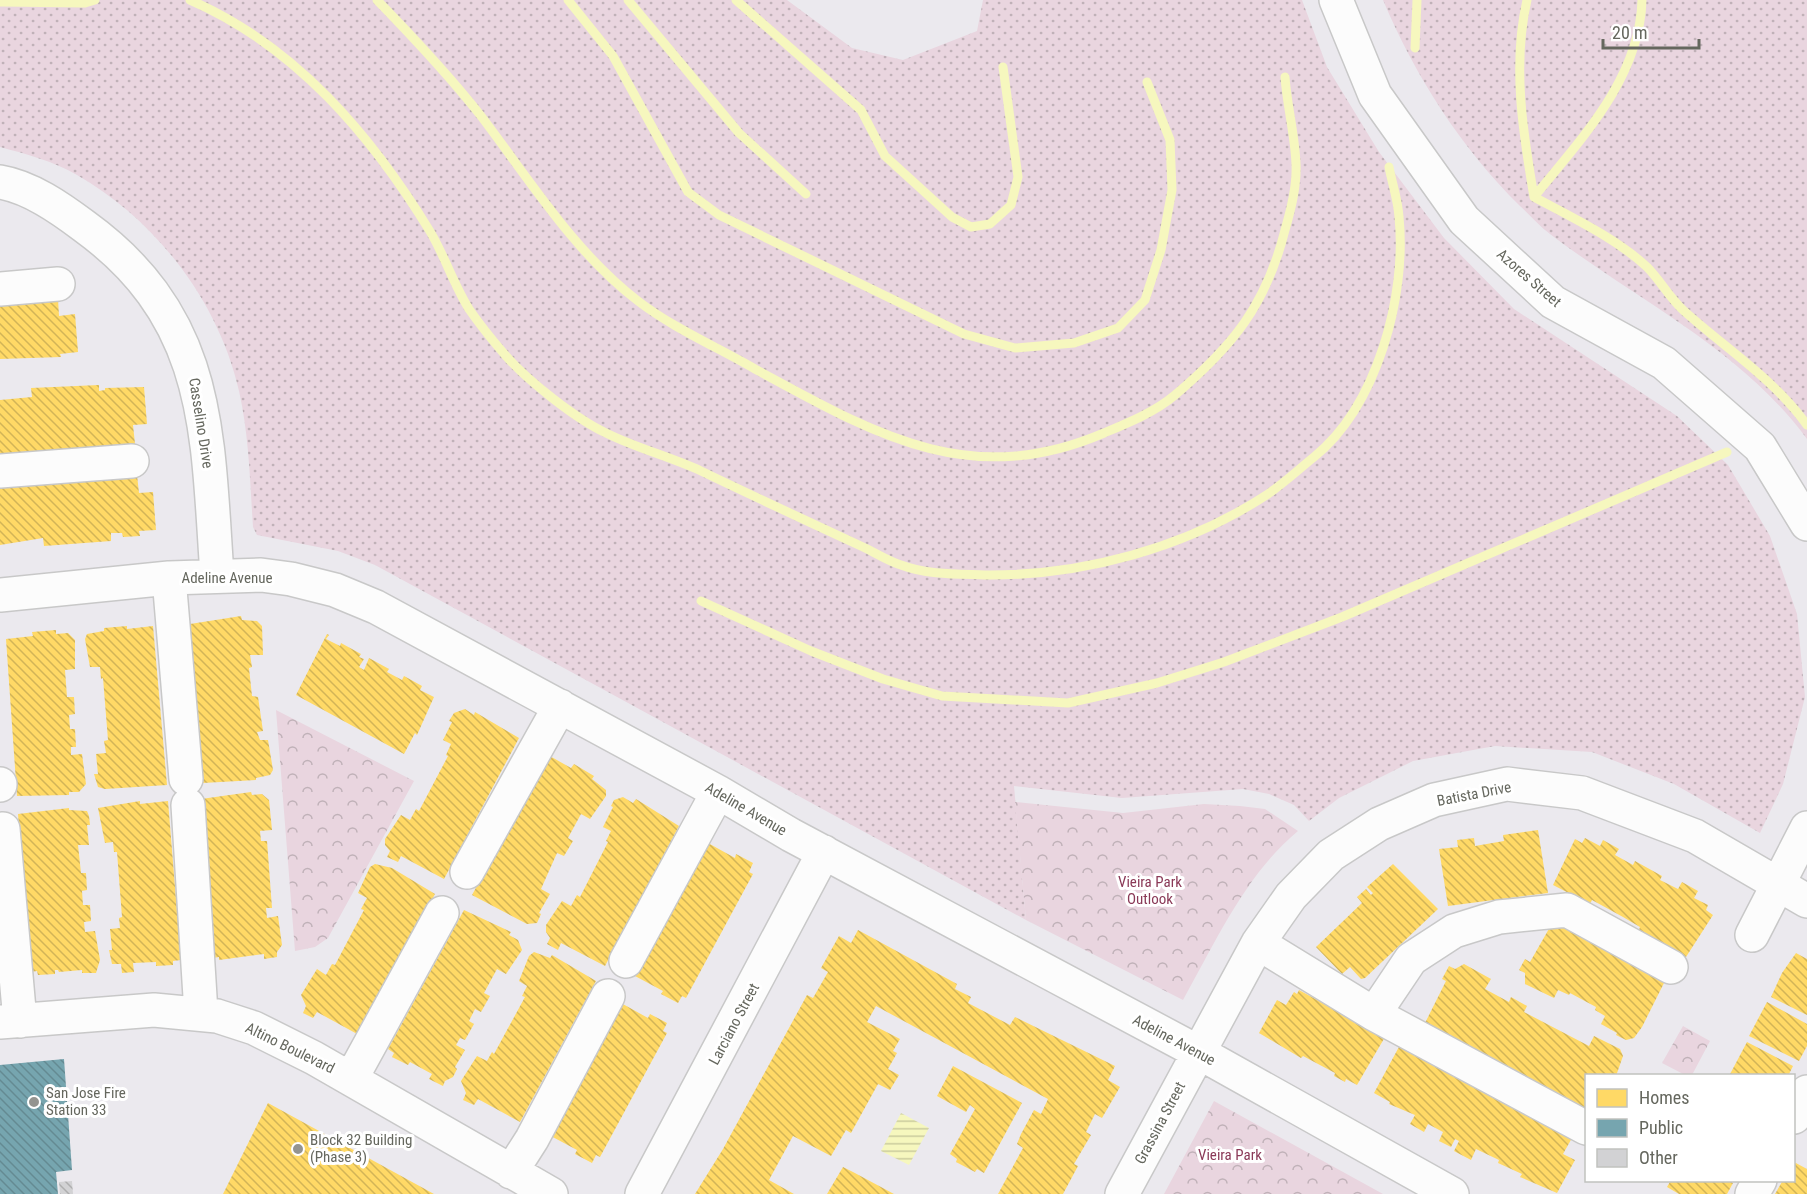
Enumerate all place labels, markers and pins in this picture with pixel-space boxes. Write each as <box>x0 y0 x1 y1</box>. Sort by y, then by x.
place label: San Jose Fire Station 33 <box>46 1084 126 1119</box>
marker: San Jose Fire Station 33 <box>27 1095 41 1109</box>
place label: Block 32 Building (Phase 3) <box>310 1131 412 1166</box>
marker: Block 32 Building (Phase 3) <box>291 1142 305 1156</box>

